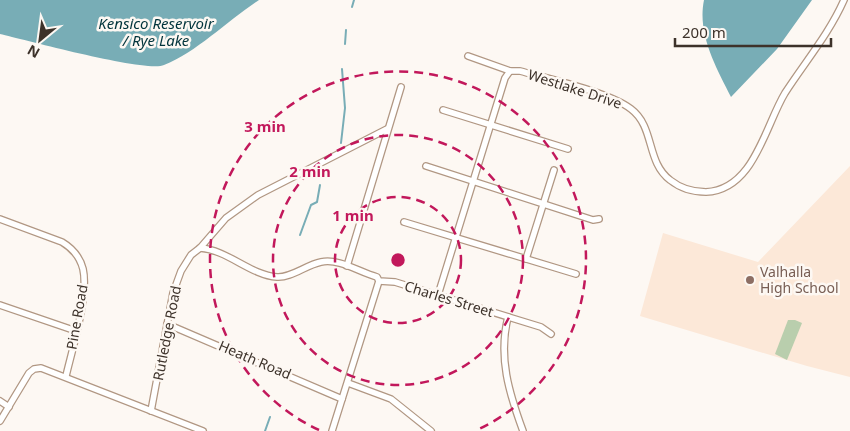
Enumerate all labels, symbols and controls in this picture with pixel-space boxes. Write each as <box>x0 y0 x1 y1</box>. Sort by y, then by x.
water label: Kensico Reservoir / Rye Lake <box>98 13 215 50</box>
north arrow <box>15 15 65 65</box>
scale bar <box>675 15 831 47</box>
text: 200 m <box>682 22 726 42</box>
text: N <box>24 41 43 63</box>
street label: Westlake Drive <box>526 64 625 113</box>
text: 3 min <box>244 116 286 136</box>
text: 2 min <box>289 161 331 181</box>
text: 1 min <box>332 205 374 225</box>
centre of rings <box>389 251 407 269</box>
place label: Valhalla High School <box>760 262 839 297</box>
marker: Valhalla High School <box>744 274 756 286</box>
street label: Charles Street <box>402 276 496 321</box>
street label: Pine Road <box>61 283 92 351</box>
street label: Rutledge Road <box>148 284 185 382</box>
street label: Heath Road <box>216 336 294 383</box>

